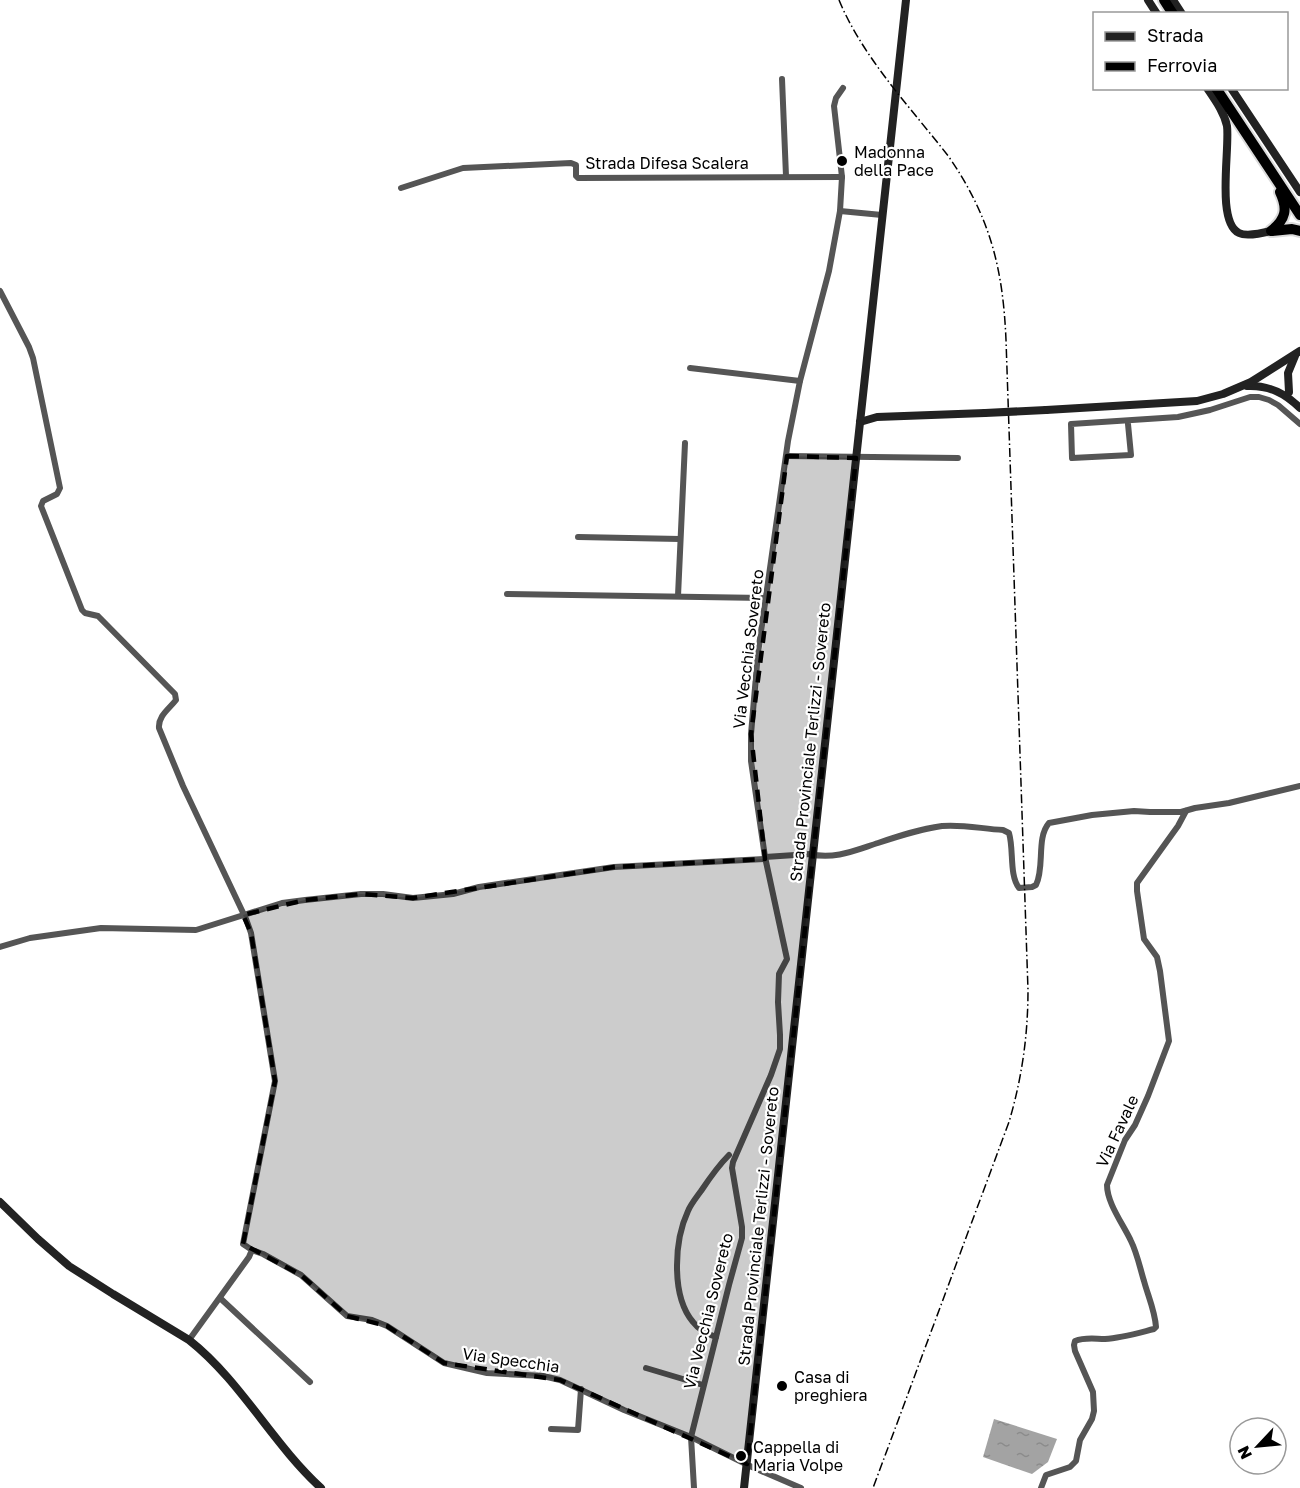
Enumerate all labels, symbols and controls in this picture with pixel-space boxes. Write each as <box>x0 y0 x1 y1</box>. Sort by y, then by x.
legend <box>1093 12 1288 90</box>
text: Strada <box>1147 24 1204 46</box>
text: Ferrovia <box>1147 54 1217 76</box>
place label: Madonna della Pace <box>854 142 934 180</box>
street label: Strada Difesa Scalera <box>585 153 749 173</box>
marker: Madonna della Pace <box>835 154 849 168</box>
street label: Via Vecchia Sovereto <box>728 568 768 730</box>
street label: Strada Provinciale Terlizzi - Sovereto <box>785 601 835 883</box>
street label: Strada Provinciale Terlizzi - Sovereto <box>733 1085 783 1367</box>
street label: Via Favale <box>1092 1092 1142 1170</box>
street label: Via Vecchia Sovereto <box>679 1231 737 1391</box>
street label: Via Specchia <box>461 1343 561 1377</box>
place label: Casa di preghiera <box>794 1367 868 1405</box>
marker: Casa di preghiera <box>775 1379 789 1393</box>
north arrow <box>1228 1416 1288 1476</box>
place label: Cappella di Maria Volpe <box>753 1437 843 1475</box>
text: N <box>1233 1443 1256 1462</box>
marker: Cappella di Maria Volpe <box>734 1449 748 1463</box>

